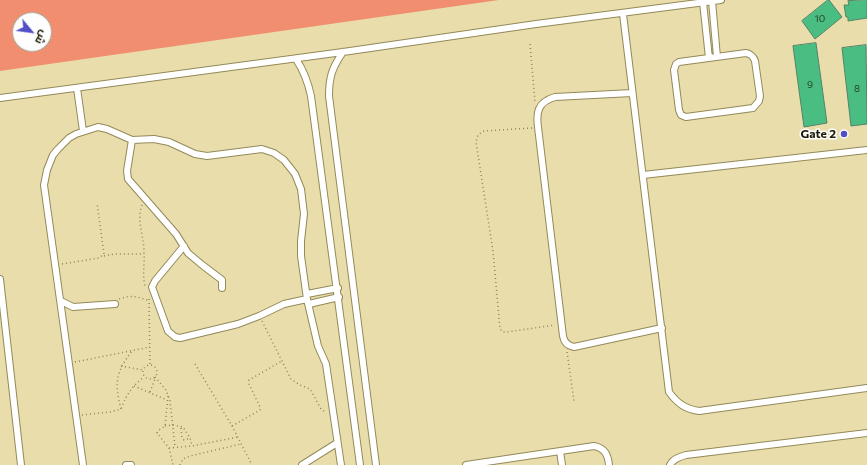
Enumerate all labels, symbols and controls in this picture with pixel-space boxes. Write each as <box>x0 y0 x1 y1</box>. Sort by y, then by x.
north arrow <box>12 12 52 52</box>
house number: 10 <box>815 13 825 25</box>
text: ش <box>33 28 51 47</box>
house number: 9 <box>807 79 813 91</box>
house number: 8 <box>854 83 860 95</box>
place label: Gate 2 <box>800 127 836 141</box>
marker: Gate 2 <box>839 129 849 139</box>

